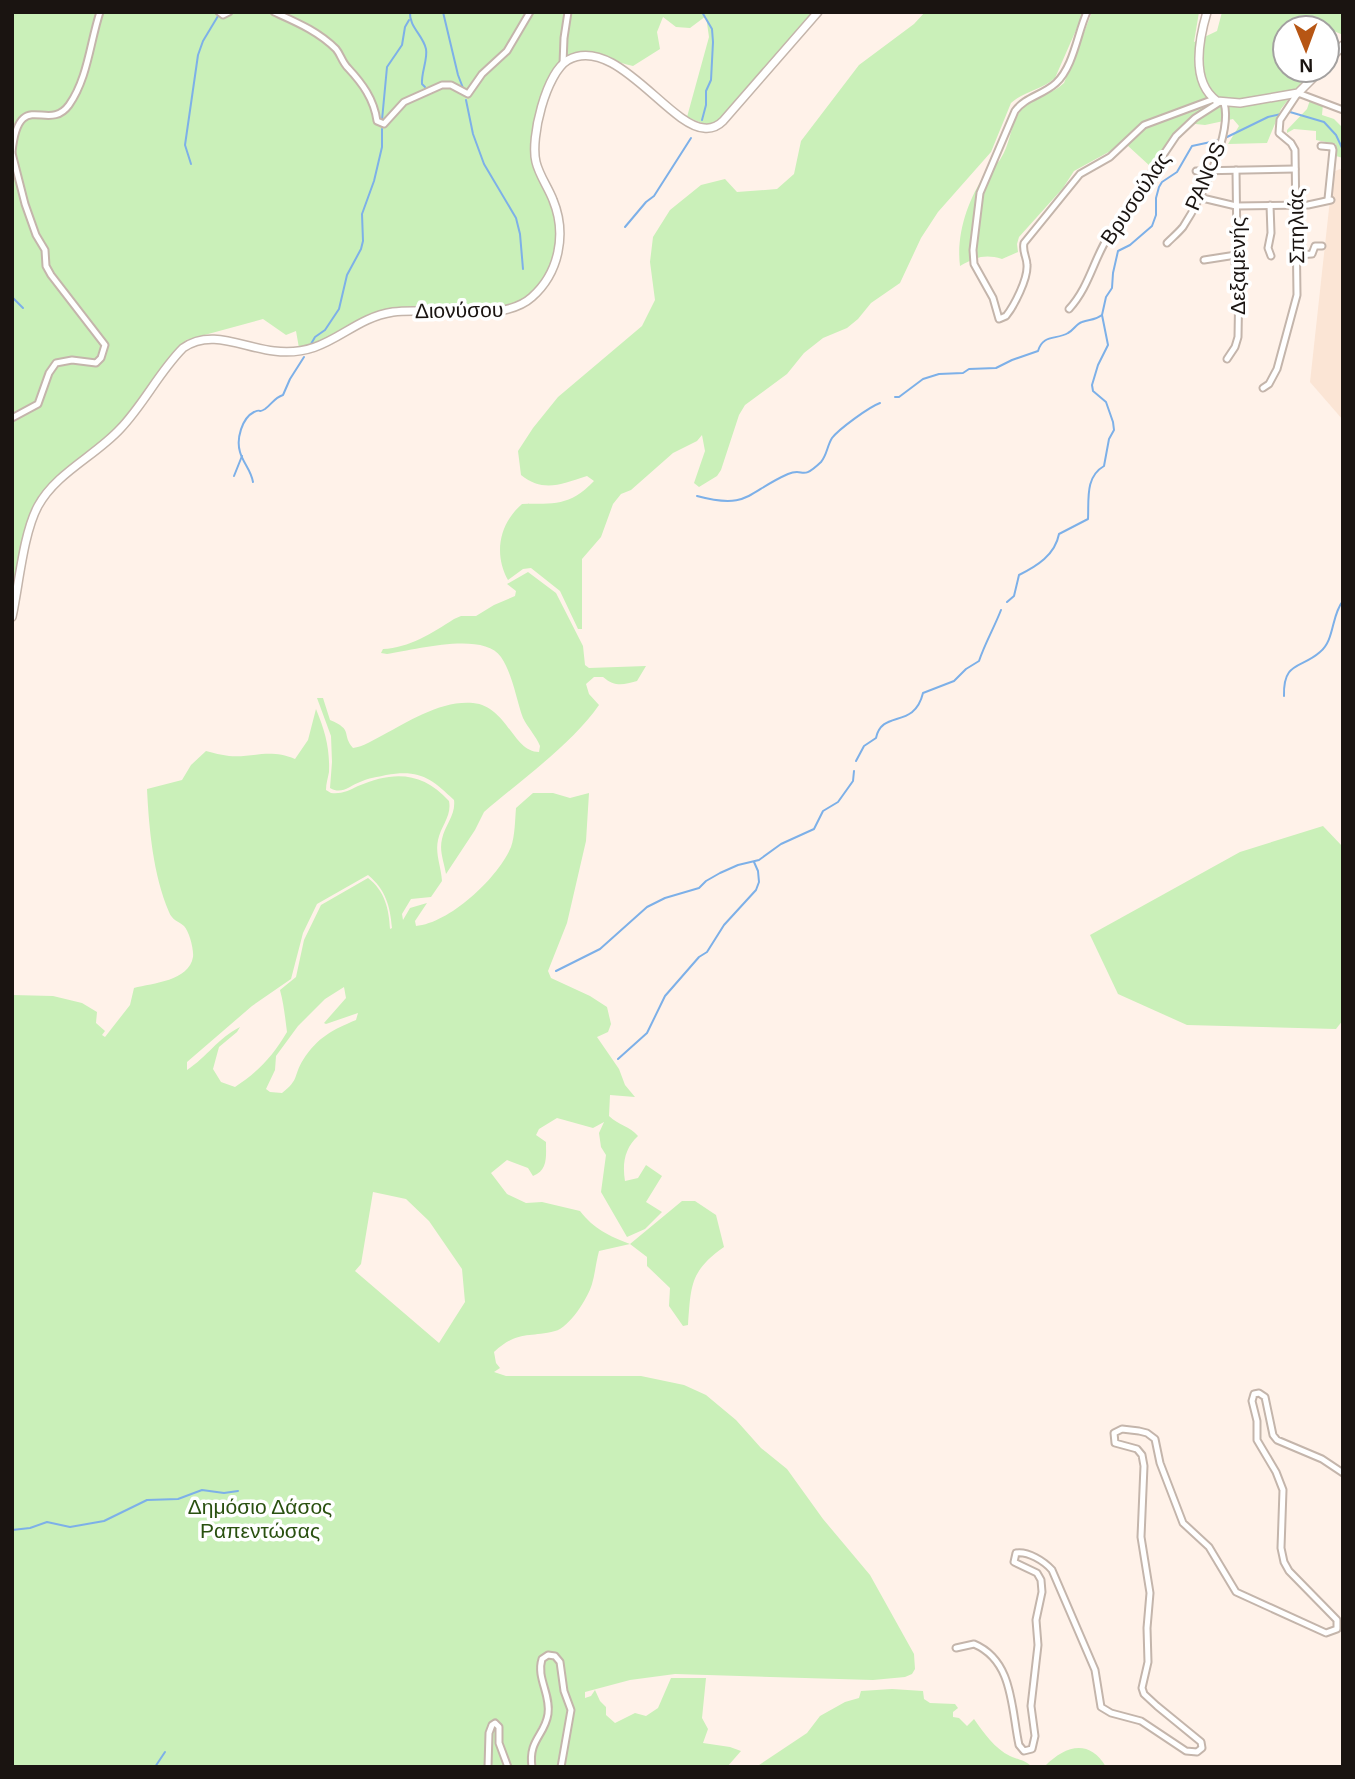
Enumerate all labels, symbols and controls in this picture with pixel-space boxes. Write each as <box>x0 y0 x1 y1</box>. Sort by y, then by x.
north arrow <box>1271 14 1341 84</box>
text: N <box>1299 55 1313 76</box>
street label: PANOS <box>1180 138 1230 214</box>
street label: Βρυσούλας <box>1096 148 1174 248</box>
street label: Σπηλιάς <box>1284 188 1308 264</box>
street label: Δεξαμενής <box>1226 217 1249 315</box>
street label: Διονύσου <box>415 298 503 322</box>
park label: Δημόσιο Δάσος Ραπεντώσας <box>188 1495 332 1542</box>

